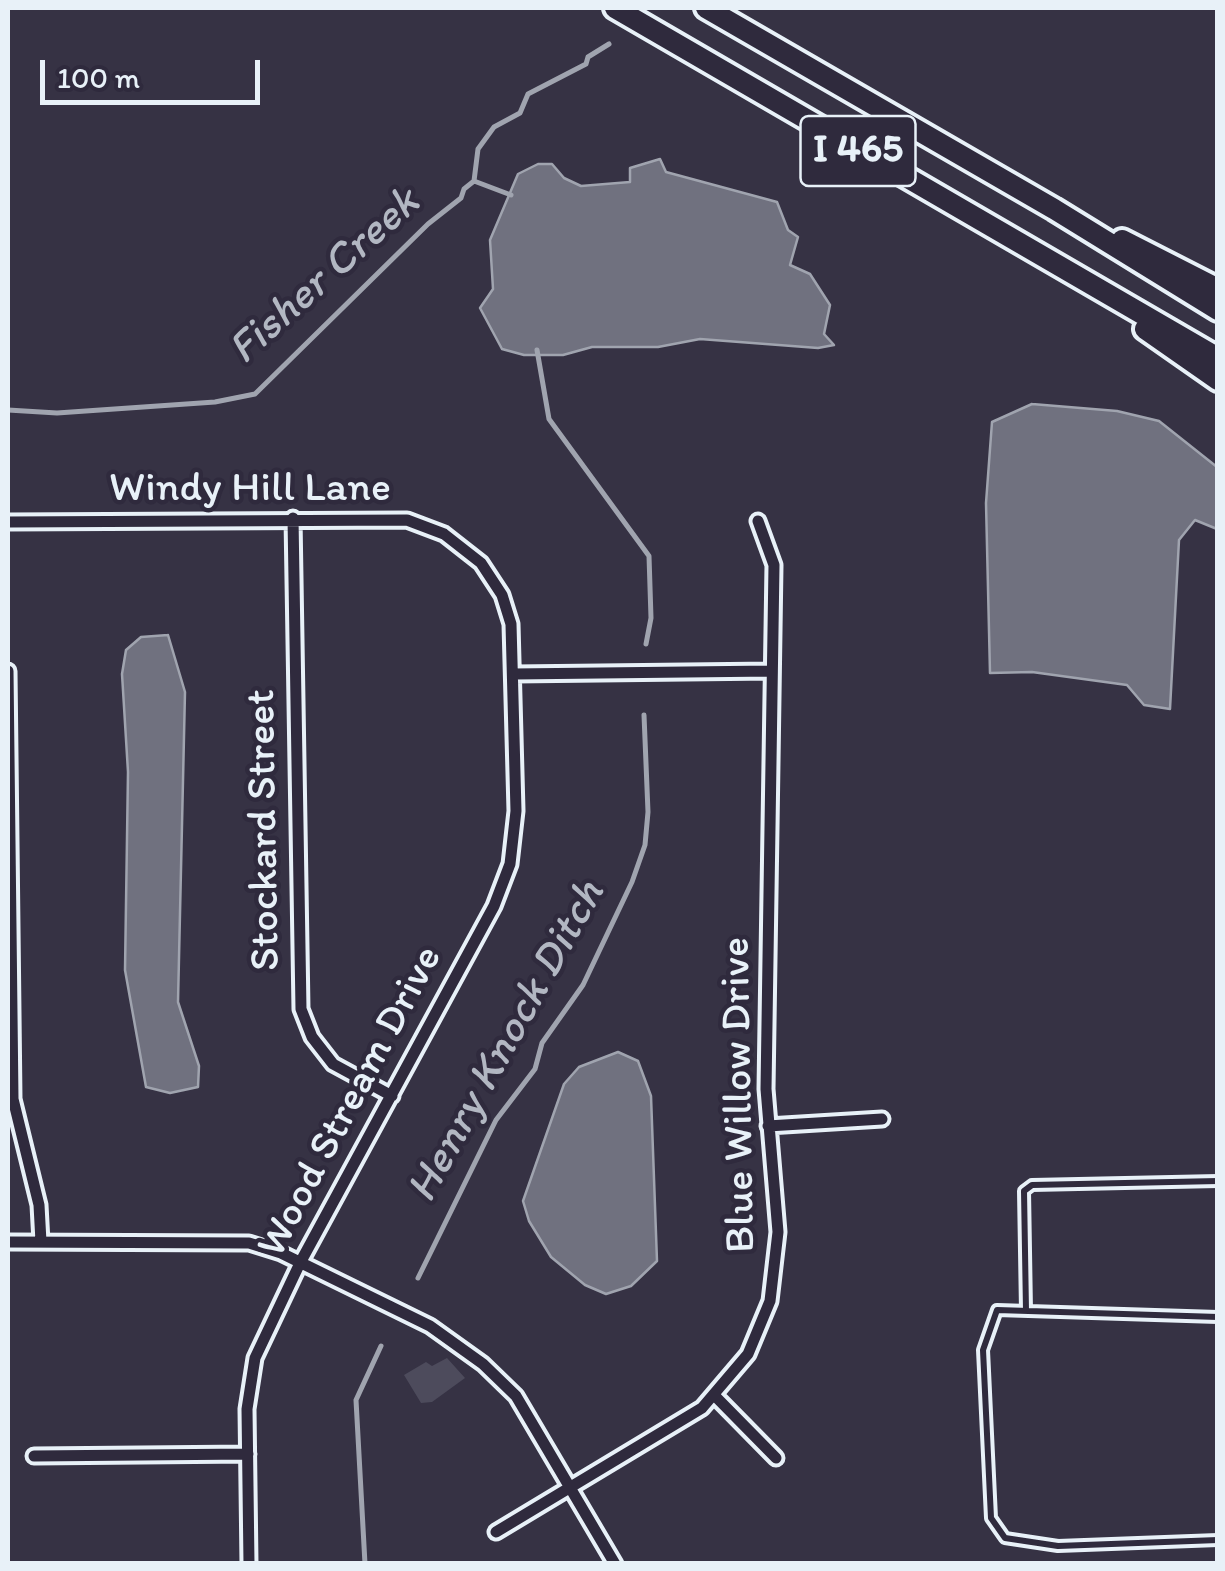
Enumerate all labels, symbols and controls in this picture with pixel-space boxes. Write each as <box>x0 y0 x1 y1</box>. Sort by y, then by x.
scale bar <box>45 40 265 102</box>
text: 100 m <box>57 59 140 96</box>
road number: I 465 <box>800 116 916 186</box>
water label: Fisher Creek <box>218 177 432 377</box>
street label: Windy Hill Lane <box>109 464 391 514</box>
street label: Stockard Street <box>237 689 293 971</box>
water label: Henry Knock Ditch <box>396 872 618 1212</box>
street label: Blue Willow Drive <box>712 937 768 1253</box>
street label: Wood Stream Drive <box>248 938 454 1266</box>

